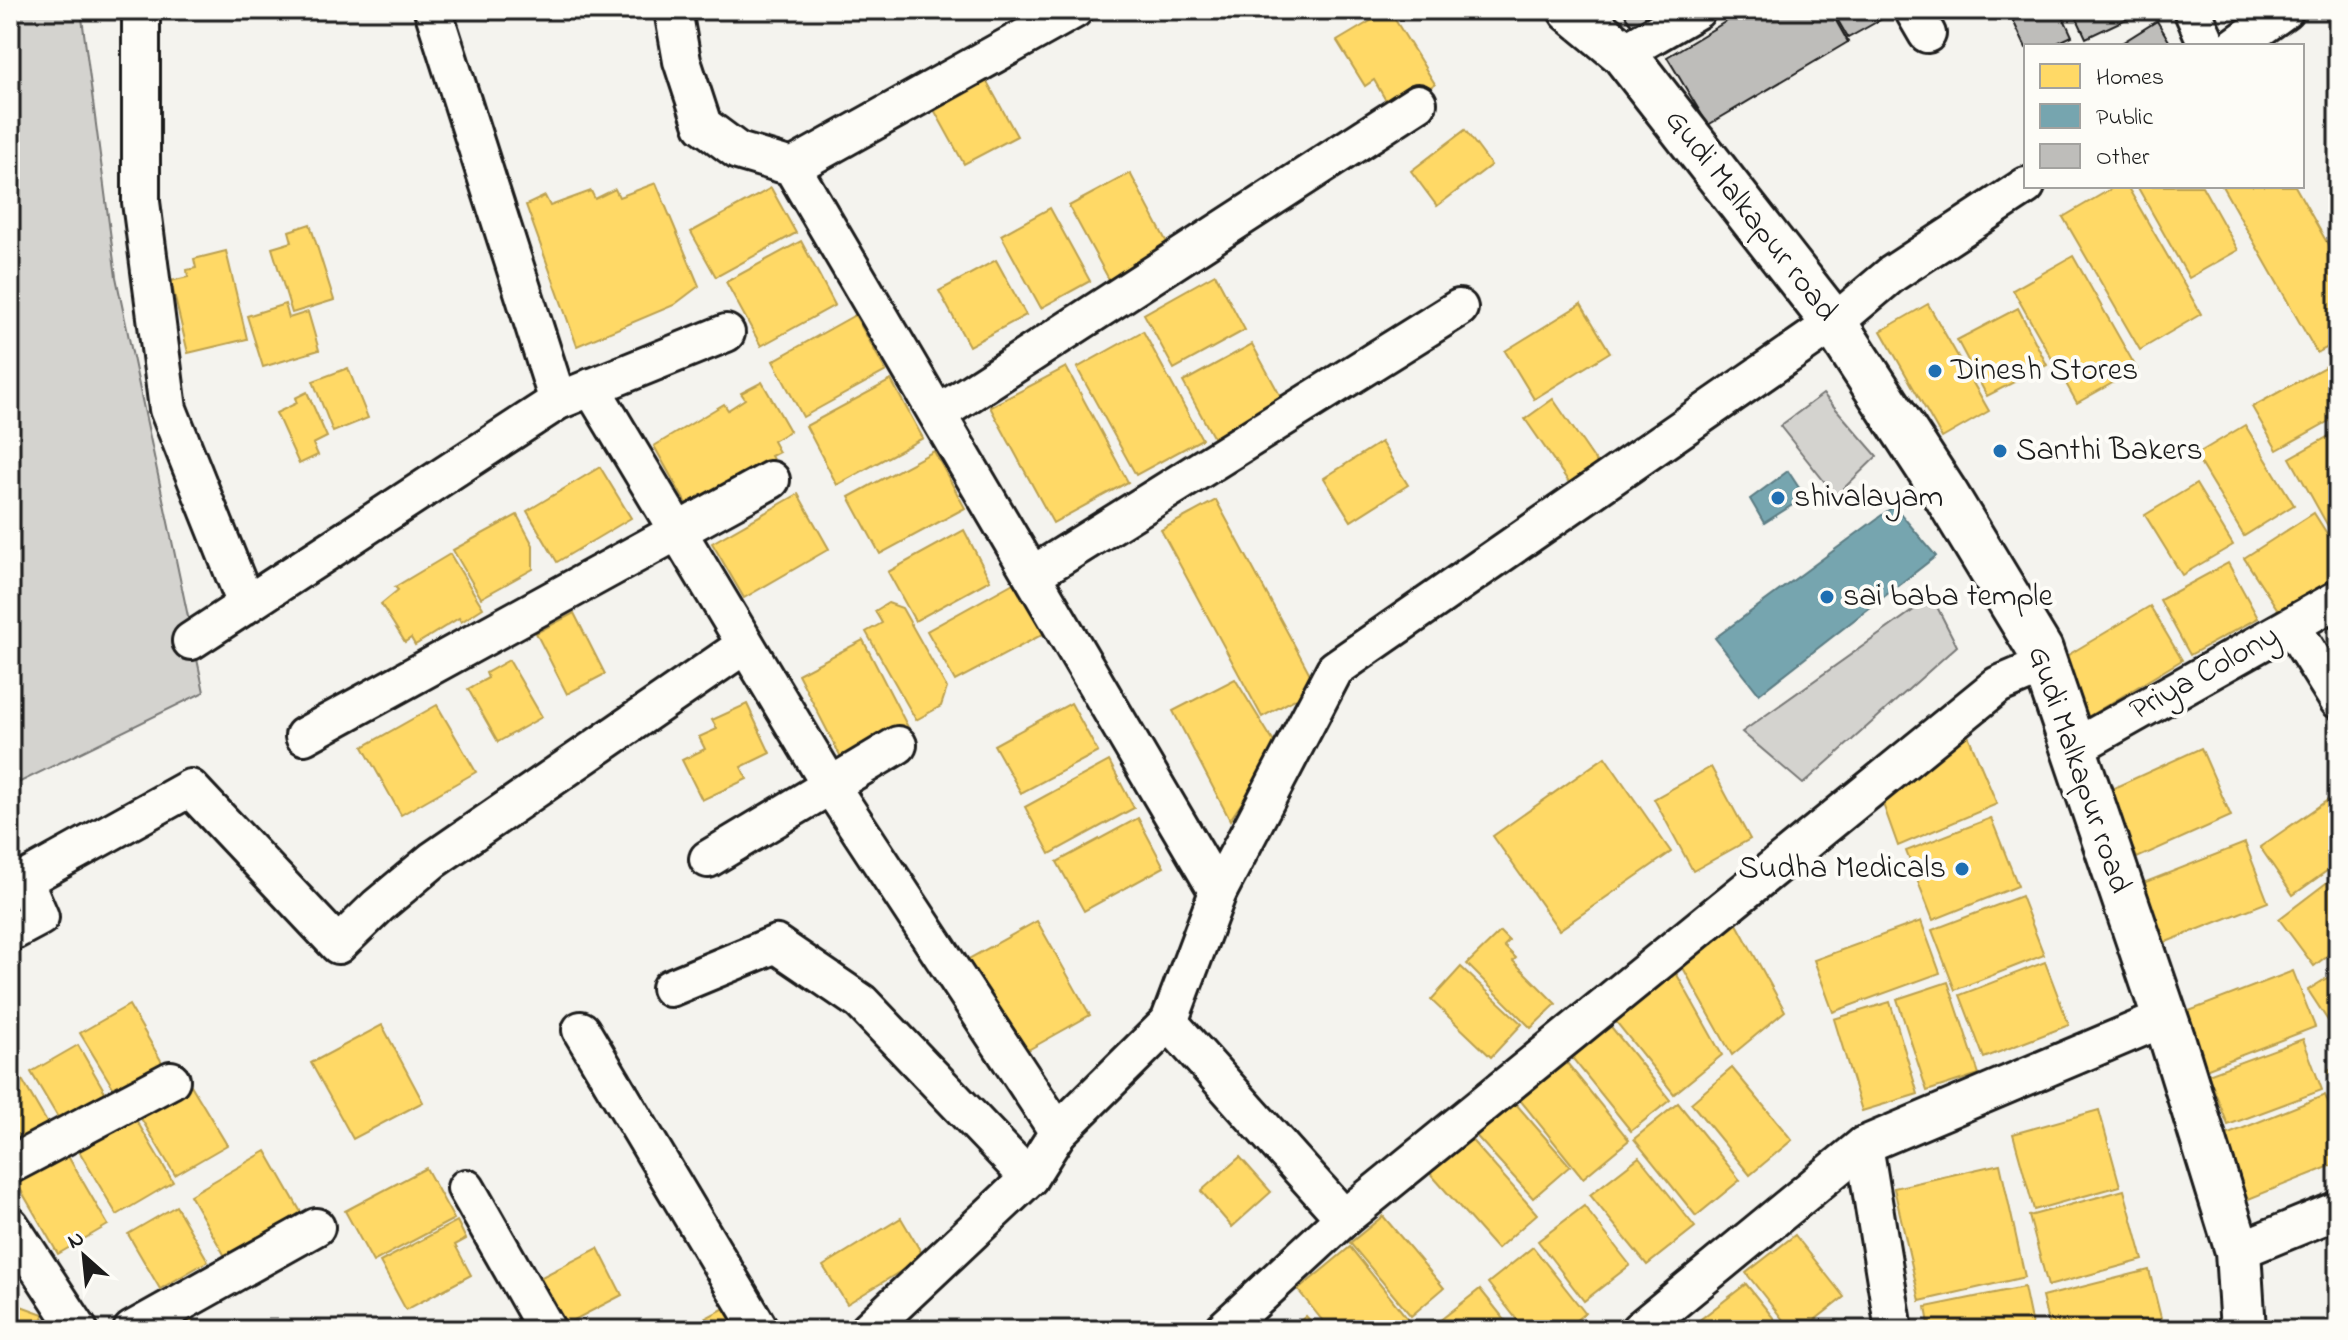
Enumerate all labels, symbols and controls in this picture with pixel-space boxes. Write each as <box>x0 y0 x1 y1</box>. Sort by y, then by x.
legend <box>2024 44 2304 188</box>
text: Homes <box>2096 61 2164 96</box>
street label: Gudi Malkapur road <box>1652 100 1848 332</box>
text: Public <box>2096 101 2153 136</box>
text: Other <box>2096 141 2150 176</box>
place label: Dinesh Stores <box>1950 348 2138 395</box>
marker: Dinesh Stores <box>1926 362 1944 380</box>
place label: Santhi Bakers <box>2016 428 2203 475</box>
marker: Santhi Bakers <box>1991 442 2009 460</box>
place label: shivalayam <box>1794 475 1943 522</box>
marker: shivalayam <box>1769 489 1787 507</box>
place label: sai baba temple <box>1843 574 2053 621</box>
marker: sai baba temple <box>1818 588 1836 606</box>
street label: Priya Colony <box>2122 614 2288 734</box>
street label: Gudi Malkapur road <box>2014 640 2142 900</box>
place label: Sudha Medicals <box>1738 846 1946 893</box>
marker: Sudha Medicals <box>1953 860 1971 878</box>
north arrow <box>44 1216 124 1296</box>
text: N <box>62 1223 90 1258</box>

